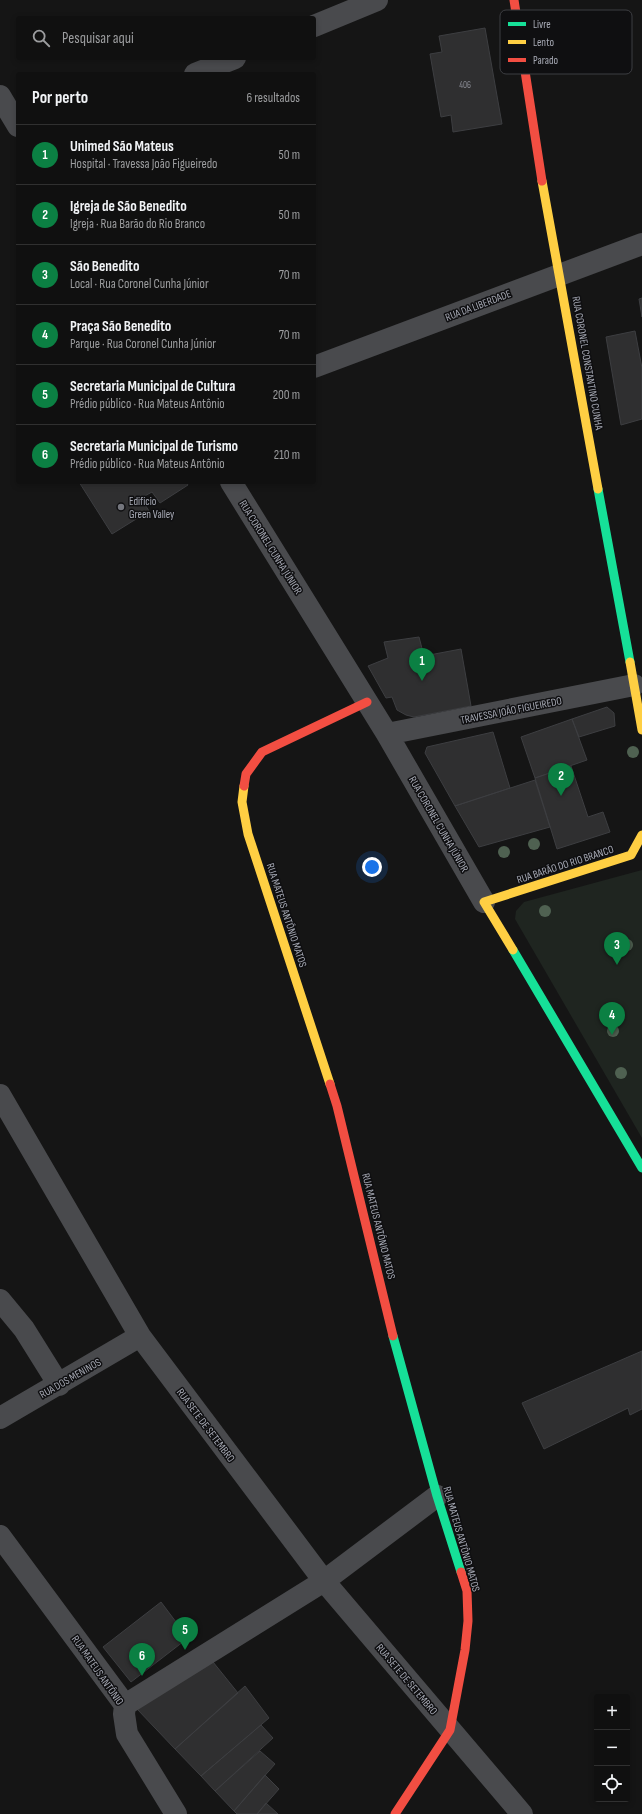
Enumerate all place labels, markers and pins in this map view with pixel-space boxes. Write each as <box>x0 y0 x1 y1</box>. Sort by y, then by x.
place label: Edifício Green Valley <box>129 495 175 521</box>
marker: Edifício Green Valley <box>116 502 126 512</box>
pin: 1 <box>409 648 435 681</box>
pin: 2 <box>548 763 574 796</box>
pin: 3 <box>604 932 630 965</box>
pin: 4 <box>599 1002 625 1035</box>
pin: 5 <box>172 1617 198 1650</box>
pin: 6 <box>129 1643 155 1676</box>

